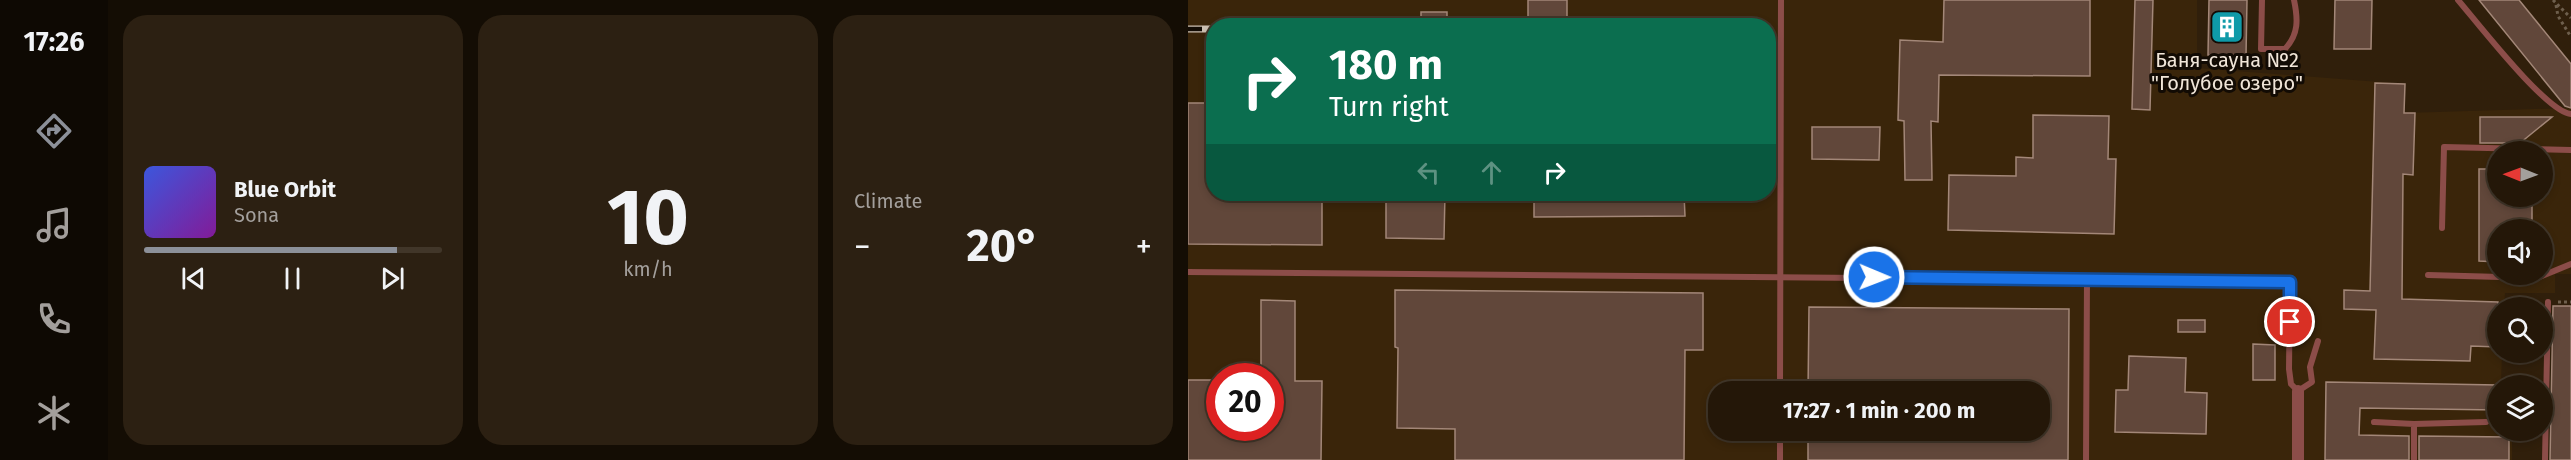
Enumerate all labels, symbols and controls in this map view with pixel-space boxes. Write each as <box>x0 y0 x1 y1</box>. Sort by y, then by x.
building icon: Баня-сауна №2 "Голубое озеро" <box>2209 9 2245 45</box>
text: 17:26 <box>24 26 84 58</box>
text: 180 m <box>1329 40 1443 90</box>
icon: right <box>1230 42 1308 120</box>
place label: Баня-сауна №2 "Голубое озеро" <box>2151 48 2303 95</box>
text: Turn right <box>1329 91 1449 123</box>
icon: directions <box>33 110 75 152</box>
north arrow <box>2487 141 2553 207</box>
map controls <box>2487 141 2553 441</box>
icon: left <box>1412 156 1445 189</box>
icon: ahead <box>1475 156 1508 189</box>
icon: right <box>1538 156 1571 189</box>
text: 10 <box>607 171 689 265</box>
text: Blue Orbit <box>234 176 336 203</box>
text: Climate <box>854 189 922 213</box>
text: Sona <box>234 203 279 227</box>
icon: music <box>33 204 75 246</box>
text: 20° <box>966 219 1040 273</box>
button: sound <box>2487 219 2553 285</box>
text: − <box>854 227 871 267</box>
text: + <box>1136 227 1152 267</box>
position arrow <box>1842 245 1906 309</box>
text: km/h <box>623 257 673 281</box>
icon: previous <box>177 262 210 295</box>
icon: pause <box>276 262 309 295</box>
icon: next <box>376 262 409 295</box>
pin <box>2264 296 2315 347</box>
button: search <box>2487 297 2553 363</box>
icon: phone <box>33 298 75 340</box>
icon: arrive <box>2273 305 2306 338</box>
speed limit sign: 20 <box>1206 363 1284 441</box>
button: layers <box>2487 375 2553 441</box>
icon: climate <box>33 392 75 434</box>
text: 17:27 · 1 min · 200 m <box>1783 397 1975 424</box>

